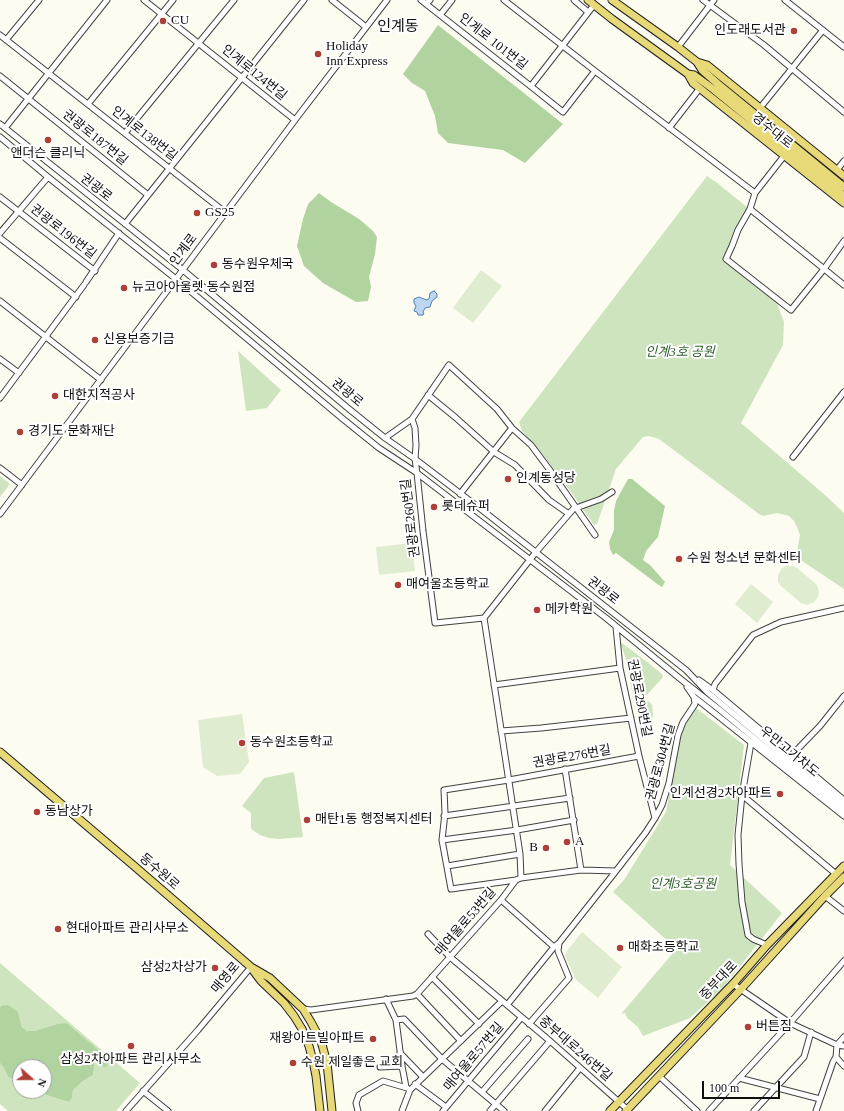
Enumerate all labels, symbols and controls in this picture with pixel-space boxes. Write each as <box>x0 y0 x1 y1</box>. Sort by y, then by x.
street label: 인계로 101번길 <box>456 10 530 74</box>
place label: CU <box>171 13 189 29</box>
marker: CU <box>158 16 168 26</box>
district label: 인계동 <box>377 18 419 36</box>
place label: 인도래도서관 <box>714 23 786 39</box>
marker: 인도래도서관 <box>789 26 799 36</box>
place label: Holiday Inn Express <box>326 39 388 70</box>
street label: 인계로124번길 <box>218 42 290 104</box>
marker: Holiday Inn Express <box>313 49 323 59</box>
street label: 인계로138번길 <box>108 103 180 165</box>
street label: 권광로187번길 <box>59 107 131 169</box>
street label: 경수대로 <box>749 110 795 152</box>
marker: 앤더슨 클리닉 <box>43 135 53 145</box>
place label: 앤더슨 클리닉 <box>10 146 86 162</box>
street label: 권광로 <box>77 171 115 205</box>
street label: 권광로196번길 <box>27 201 99 263</box>
place label: GS25 <box>205 205 235 221</box>
marker: GS25 <box>192 208 202 218</box>
street label: 인계로 <box>167 231 201 269</box>
place label: 동수원우체국 <box>222 257 294 273</box>
marker: 동수원우체국 <box>209 260 219 270</box>
place label: 뉴코아아울렛 동수원점 <box>132 280 255 296</box>
marker: 뉴코아아울렛 동수원점 <box>119 283 129 293</box>
place label: 신용보증기금 <box>103 332 175 348</box>
marker: 신용보증기금 <box>90 335 100 345</box>
park label: 인계3호 공원 <box>645 345 715 361</box>
street label: 권광로 <box>328 375 366 411</box>
place label: 대한지적공사 <box>63 388 135 404</box>
marker: 대한지적공사 <box>50 391 60 401</box>
place label: 경기도 문화재단 <box>28 424 115 440</box>
marker: 경기도 문화재단 <box>15 427 25 437</box>
place label: 인계동성당 <box>516 471 576 487</box>
marker: 인계동성당 <box>503 474 513 484</box>
street label: 권광로260번길 <box>398 478 424 558</box>
place label: 롯데슈퍼 <box>442 499 490 515</box>
marker: 롯데슈퍼 <box>429 502 439 512</box>
place label: 수원 청소년 문화센터 <box>687 551 801 567</box>
marker: 수원 청소년 문화센터 <box>674 554 684 564</box>
street label: 권광로 <box>584 574 622 608</box>
place label: 매여울초등학교 <box>406 577 490 593</box>
marker: 매여울초등학교 <box>393 580 403 590</box>
place label: 메카학원 <box>545 602 593 618</box>
marker: 메카학원 <box>532 605 542 615</box>
street label: 권광로290번길 <box>624 658 654 738</box>
street label: 권광로304번길 <box>643 722 679 802</box>
street label: 우만고가차도 <box>756 723 822 781</box>
place label: 동수원초등학교 <box>250 735 334 751</box>
marker: 동수원초등학교 <box>237 738 247 748</box>
street label: 권광로276번길 <box>532 742 612 772</box>
place label: 인계선경2차아파트 <box>670 786 772 802</box>
marker: 인계선경2차아파트 <box>775 789 785 799</box>
place label: 동남상가 <box>45 804 93 820</box>
marker: 동남상가 <box>32 807 42 817</box>
place label: 매탄1동 행정복지센터 <box>315 812 432 828</box>
marker: 매탄1동 행정복지센터 <box>302 815 312 825</box>
place label: A <box>575 834 584 850</box>
marker: A <box>562 837 572 847</box>
place label: B <box>529 840 538 856</box>
marker: B <box>541 843 551 853</box>
street label: 동수원로 <box>136 850 182 894</box>
park label: 인계3호공원 <box>650 877 716 893</box>
street label: 매여울로53번길 <box>432 885 500 959</box>
place label: 현대아파트 관리사무소 <box>66 921 189 937</box>
marker: 현대아파트 관리사무소 <box>53 924 63 934</box>
place label: 매화초등학교 <box>628 940 700 956</box>
marker: 매화초등학교 <box>615 943 625 953</box>
street label: 중부대로 <box>697 958 741 1004</box>
street label: 매영로 <box>208 959 244 997</box>
place label: 삼성2차상가 <box>141 960 207 976</box>
marker: 삼성2차상가 <box>210 963 220 973</box>
street label: 중부대로246번길 <box>535 1013 615 1085</box>
place label: 버튼짐 <box>756 1019 792 1035</box>
street label: 매여울로57번길 <box>441 1020 507 1094</box>
marker: 버튼짐 <box>743 1022 753 1032</box>
place label: 재왕아트빌아파트 <box>269 1031 365 1047</box>
marker: 재왕아트빌아파트 <box>368 1034 378 1044</box>
marker: 삼성2차아파트 관리사무소 <box>126 1041 136 1051</box>
place label: 삼성2차아파트 관리사무소 <box>60 1052 202 1068</box>
place label: 수원 제일좋은 교회 <box>301 1055 403 1071</box>
marker: 수원 제일좋은 교회 <box>288 1058 298 1068</box>
north arrow <box>12 1059 52 1099</box>
scale bar <box>704 1073 782 1099</box>
text: N <box>35 1077 49 1089</box>
text: 100 m <box>709 1081 739 1095</box>

